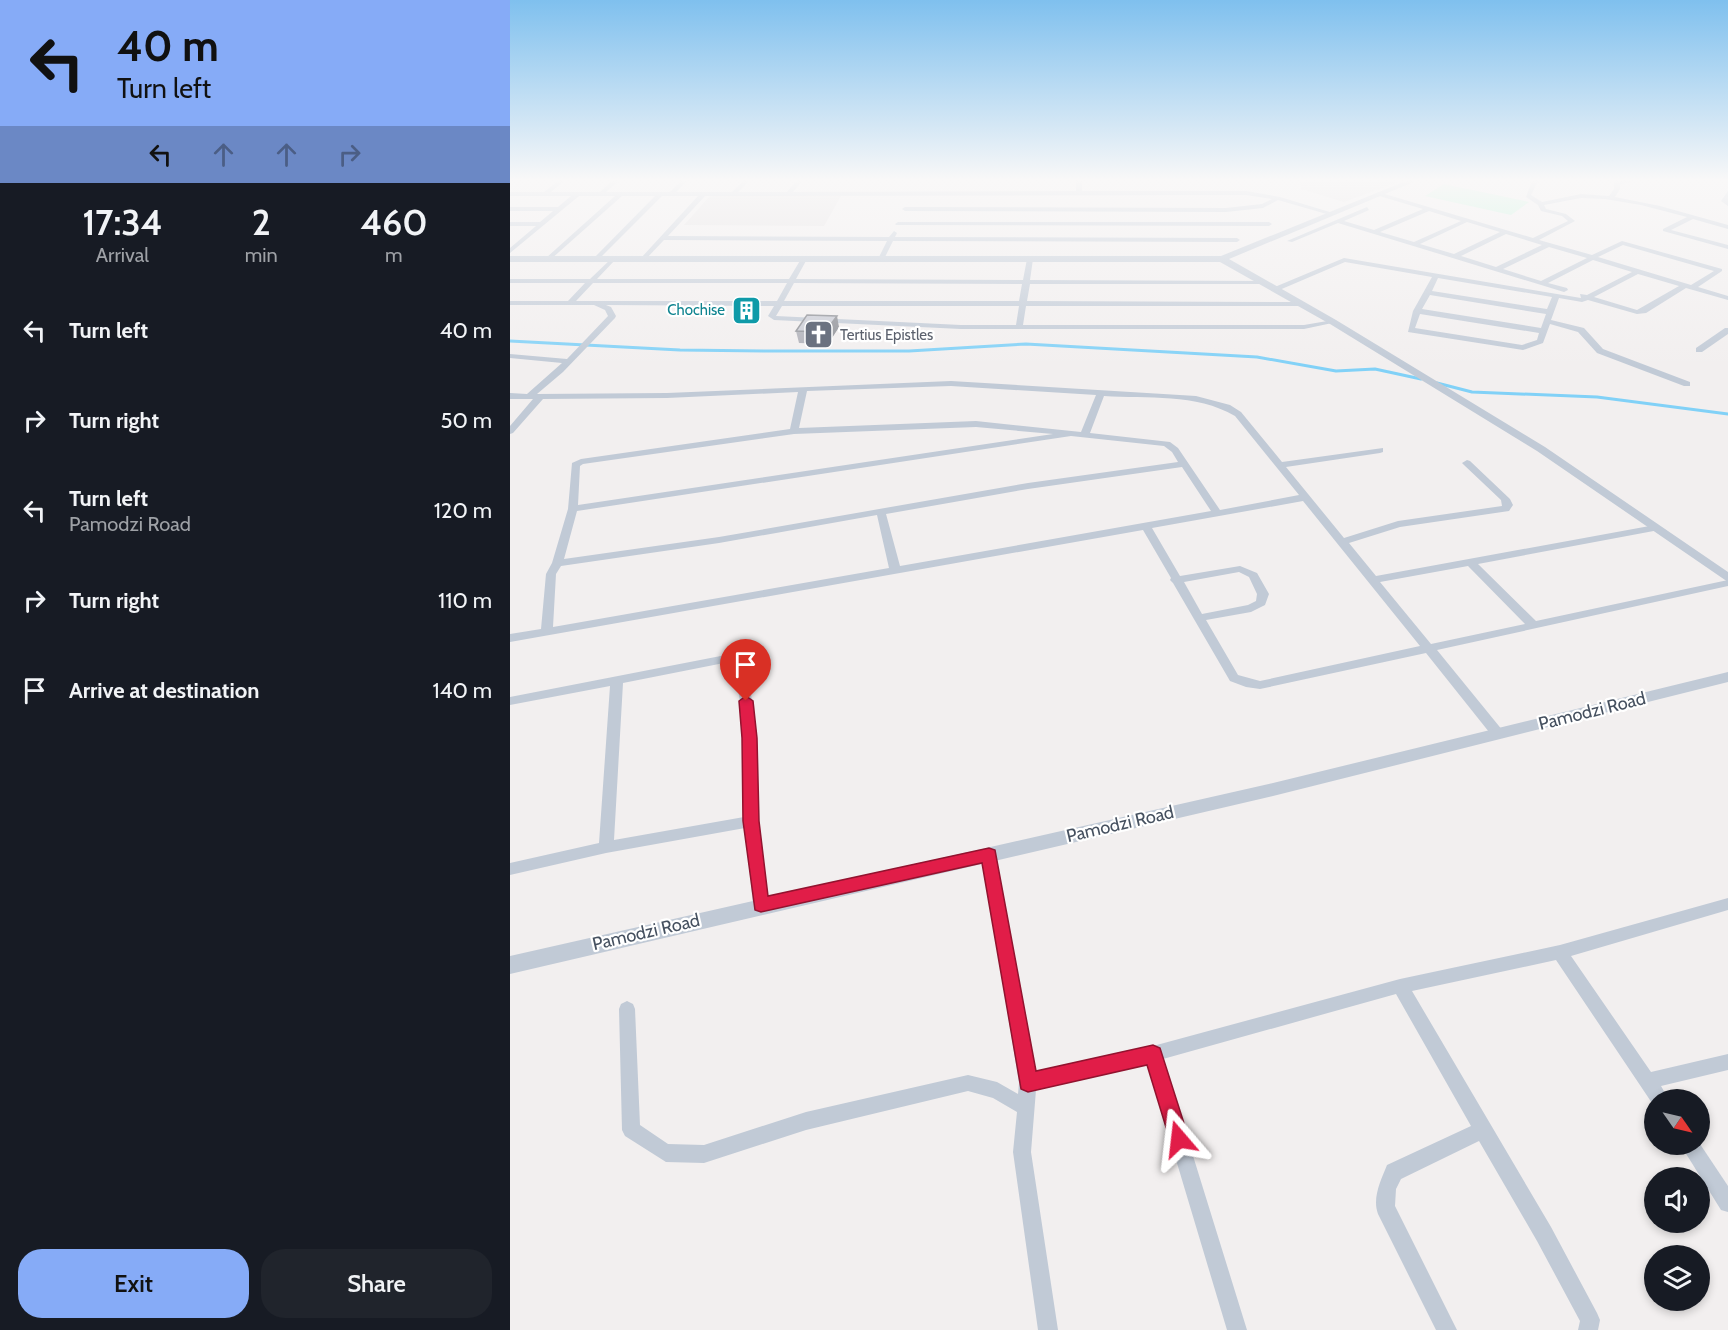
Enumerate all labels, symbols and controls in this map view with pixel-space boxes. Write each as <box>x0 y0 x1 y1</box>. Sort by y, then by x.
text: 40 m <box>117 20 219 72</box>
icon: left <box>18 24 96 102</box>
text: Turn left <box>117 72 211 105</box>
icon: left <box>144 138 177 171</box>
icon: ahead <box>207 138 240 171</box>
icon: ahead <box>270 138 303 171</box>
icon: right <box>333 138 366 171</box>
text: 17:34 <box>82 200 162 244</box>
text: 2 <box>252 200 271 244</box>
text: 460 <box>360 200 428 244</box>
text: Arrival <box>96 243 149 267</box>
text: min <box>245 243 278 267</box>
text: m <box>385 243 403 267</box>
building icon: Chochise <box>730 294 762 326</box>
place label: Chochise <box>667 301 725 319</box>
icon: left <box>18 314 51 347</box>
text: Turn left <box>69 317 148 344</box>
text: 40 m <box>440 317 492 344</box>
church icon: Tertius Epistles <box>803 319 835 351</box>
place label: Tertius Epistles <box>840 326 933 344</box>
icon: right <box>18 404 51 437</box>
text: Turn right <box>69 407 159 434</box>
text: 50 m <box>440 407 492 434</box>
text: Turn left <box>69 485 148 512</box>
icon: left <box>18 494 51 527</box>
text: 120 m <box>434 497 492 524</box>
text: Pamodzi Road <box>69 512 191 536</box>
icon: right <box>18 584 51 617</box>
text: Turn right <box>69 587 159 614</box>
text: 110 m <box>438 587 492 614</box>
pin <box>720 639 771 701</box>
icon: arrive <box>729 648 762 681</box>
icon: arrive <box>18 674 51 707</box>
text: Arrive at destination <box>69 677 259 704</box>
text: 140 m <box>433 677 492 704</box>
street label: Pamodzi Road <box>1536 687 1648 735</box>
street label: Pamodzi Road <box>1064 801 1176 847</box>
street label: Pamodzi Road <box>590 909 702 955</box>
north arrow <box>1644 1089 1710 1155</box>
map controls <box>1644 1089 1710 1311</box>
position arrow <box>1147 1107 1211 1171</box>
button: sound <box>1644 1167 1710 1233</box>
button: layers <box>1644 1245 1710 1311</box>
button: Exit <box>18 1249 249 1318</box>
button: Share <box>261 1249 492 1318</box>

